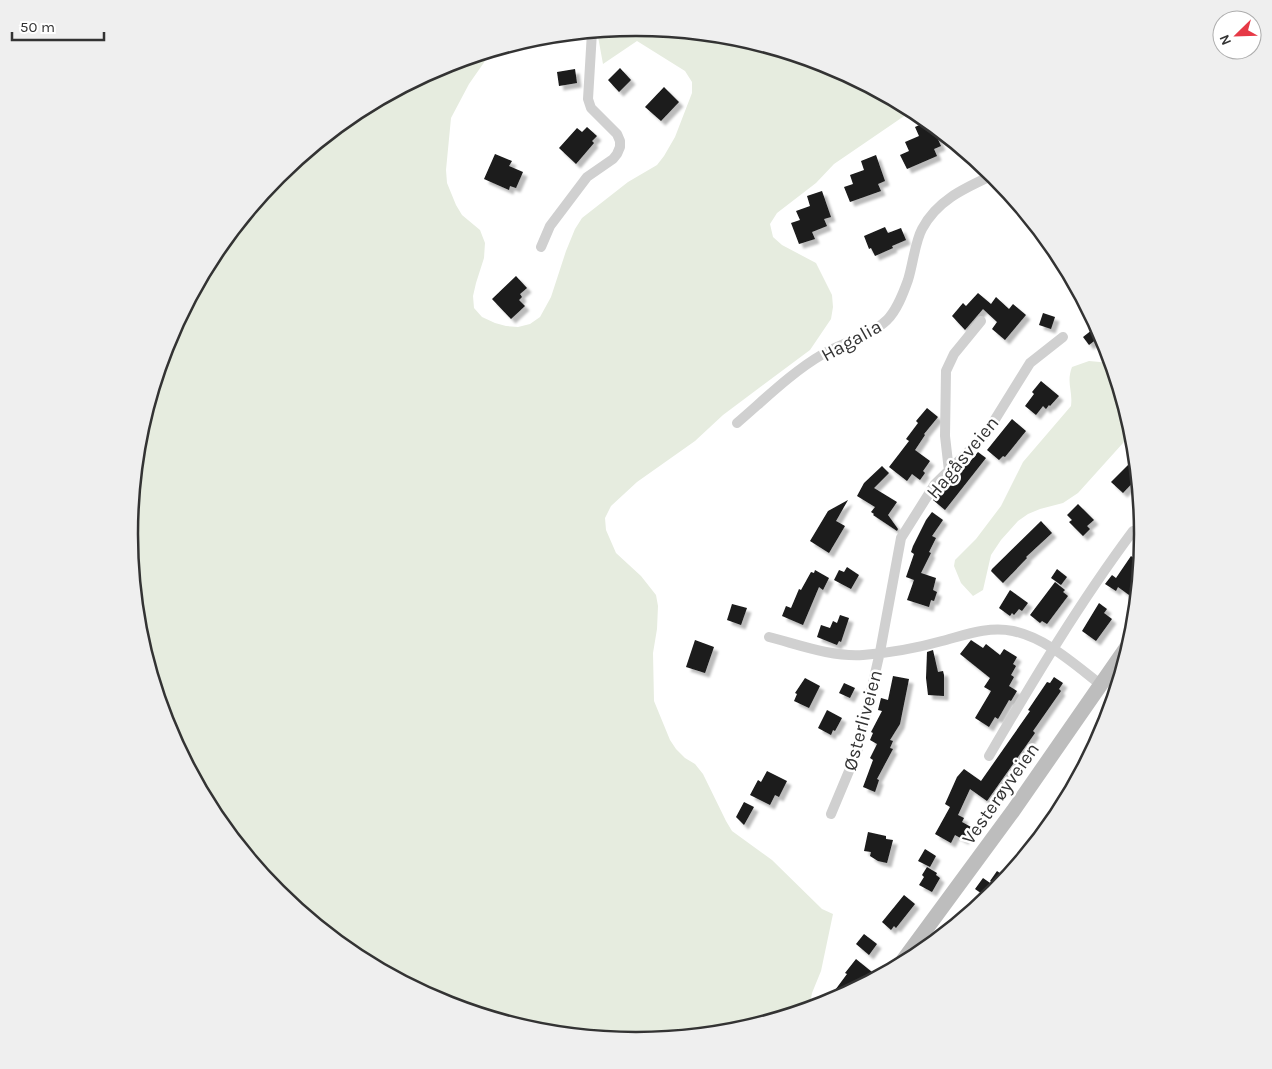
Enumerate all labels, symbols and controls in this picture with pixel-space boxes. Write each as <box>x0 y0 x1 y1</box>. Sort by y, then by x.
scale bar <box>12 10 105 42</box>
north arrow <box>1212 10 1262 60</box>
text: 50 m <box>20 18 55 36</box>
text: N <box>1216 32 1235 48</box>
street label: Hagalia <box>817 315 886 366</box>
street label: Hagåsveien <box>922 412 1004 503</box>
street label: Østerliveien <box>839 668 887 773</box>
street label: Vesterøyveien <box>958 739 1044 849</box>

